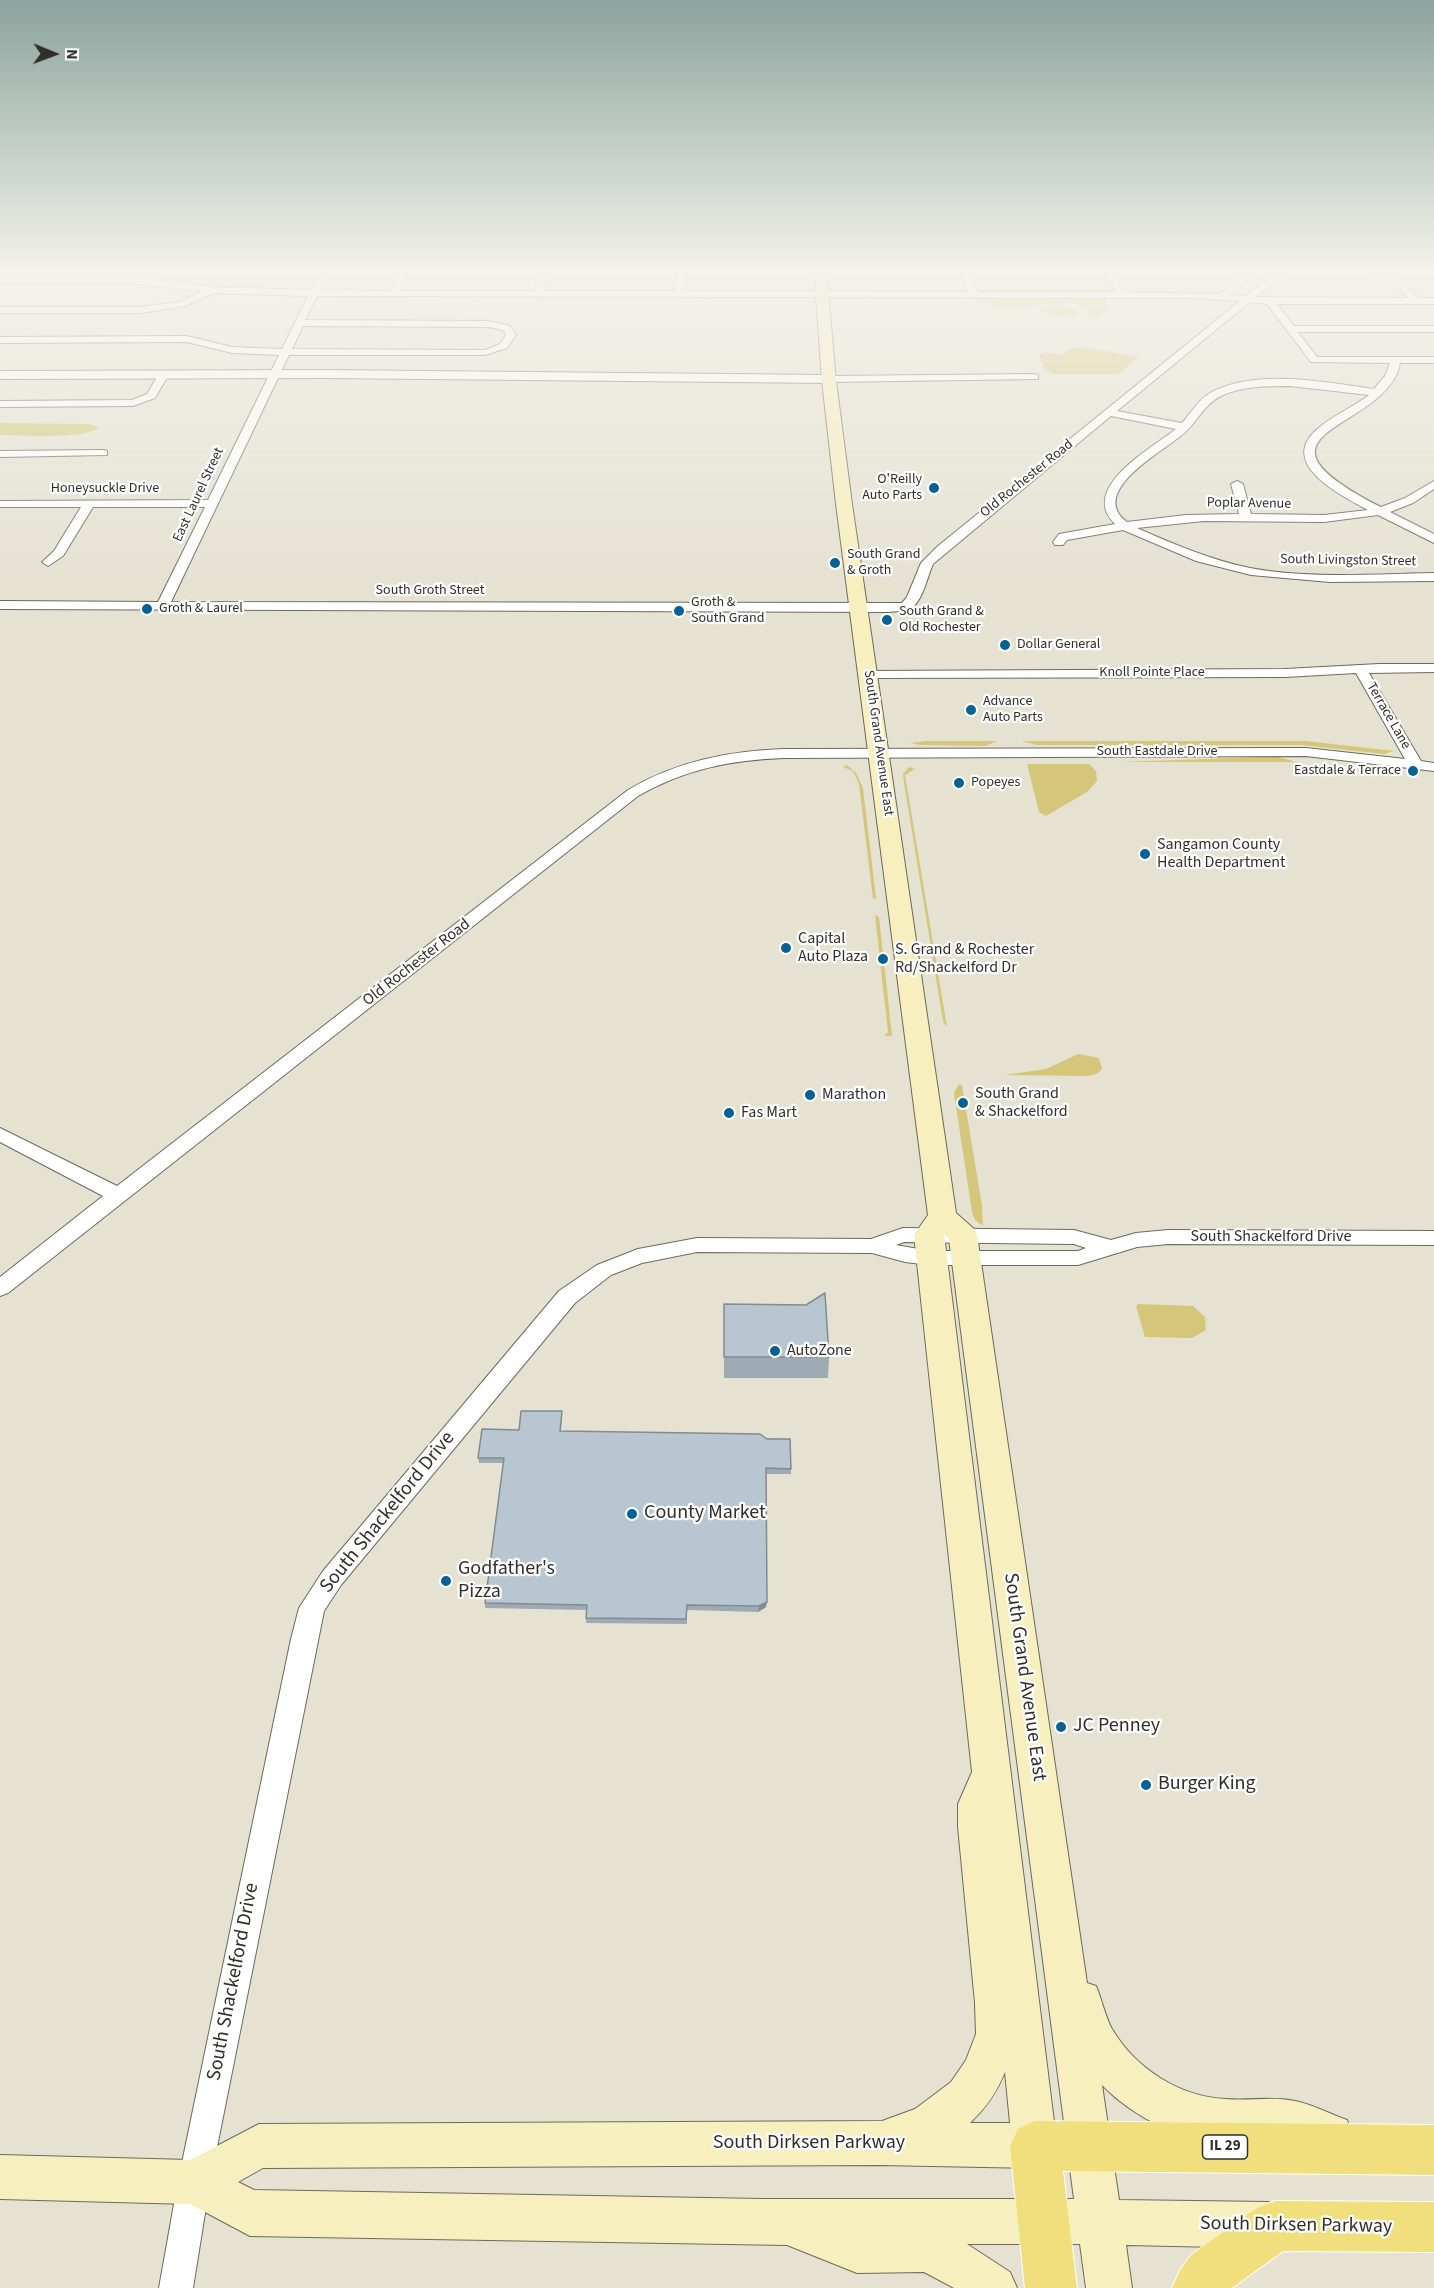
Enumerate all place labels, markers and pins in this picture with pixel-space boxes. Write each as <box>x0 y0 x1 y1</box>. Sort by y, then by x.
place label: O'Reilly Auto Parts <box>862 472 922 504</box>
marker: O'Reilly Auto Parts <box>927 481 941 495</box>
place label: South Grand & Groth <box>847 547 920 580</box>
marker: South Grand & Groth <box>828 556 842 570</box>
place label: Groth & South Grand <box>691 595 764 628</box>
place label: Groth & Laurel <box>159 601 243 617</box>
marker: Groth & Laurel <box>140 602 154 616</box>
marker: Groth & South Grand <box>672 604 686 618</box>
place label: South Grand & Old Rochester <box>899 604 984 636</box>
marker: South Grand & Old Rochester <box>880 613 894 627</box>
place label: Dollar General <box>1017 637 1100 653</box>
marker: Dollar General <box>998 638 1012 652</box>
place label: Advance Auto Parts <box>983 694 1043 726</box>
marker: Advance Auto Parts <box>964 703 978 717</box>
place label: Eastdale & Terrace <box>1294 763 1401 779</box>
marker: Eastdale & Terrace <box>1406 764 1420 778</box>
place label: Popeyes <box>971 775 1020 791</box>
marker: Popeyes <box>952 776 966 790</box>
place label: Sangamon County Health Department <box>1157 835 1285 873</box>
marker: Sangamon County Health Department <box>1138 847 1152 861</box>
place label: Capital Auto Plaza <box>798 929 868 967</box>
place label: S. Grand & Rochester Rd/Shackelford Dr <box>895 940 1034 978</box>
marker: Capital Auto Plaza <box>779 941 793 955</box>
marker: S. Grand & Rochester Rd/Shackelford Dr <box>876 952 890 966</box>
place label: South Grand & Shackelford <box>975 1084 1068 1122</box>
place label: Marathon <box>822 1085 886 1105</box>
marker: Marathon <box>803 1088 817 1102</box>
marker: South Grand & Shackelford <box>956 1096 970 1110</box>
place label: Fas Mart <box>741 1103 797 1123</box>
marker: Fas Mart <box>722 1106 736 1120</box>
place label: AutoZone <box>787 1341 852 1361</box>
marker: AutoZone <box>768 1344 782 1358</box>
place label: County Market <box>644 1502 766 1526</box>
marker: County Market <box>625 1507 639 1521</box>
place label: Godfather's Pizza <box>458 1558 555 1605</box>
marker: Godfather's Pizza <box>439 1574 453 1588</box>
place label: JC Penney <box>1073 1715 1160 1739</box>
marker: JC Penney <box>1054 1720 1068 1734</box>
place label: Burger King <box>1158 1773 1256 1797</box>
marker: Burger King <box>1139 1778 1153 1792</box>

